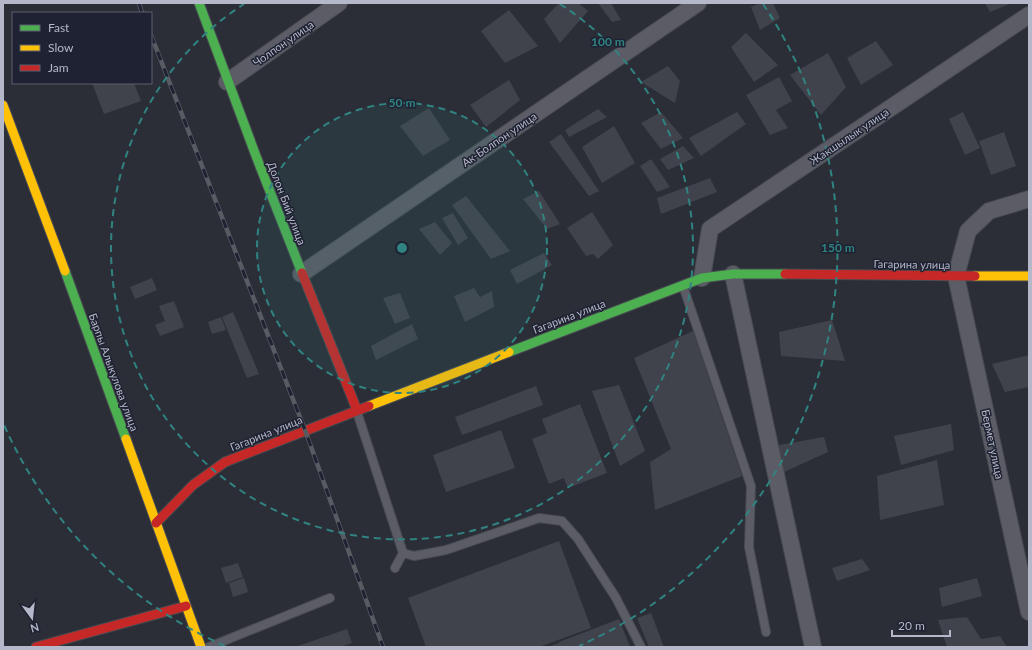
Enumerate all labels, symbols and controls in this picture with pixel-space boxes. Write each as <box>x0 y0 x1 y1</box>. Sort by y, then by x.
legend <box>12 12 152 84</box>
street label: Чолпон улица <box>250 17 316 69</box>
text: Fast <box>48 20 70 35</box>
text: 100 m <box>591 34 625 49</box>
text: Slow <box>48 40 74 55</box>
text: Jam <box>48 60 69 75</box>
text: 50 m <box>389 95 415 110</box>
street label: Жакшылык улица <box>807 105 891 167</box>
street label: Ак-Болпон улица <box>459 109 539 169</box>
street label: Долон Бий улица <box>265 159 309 247</box>
text: 150 m <box>821 240 855 255</box>
centre of rings <box>395 241 409 255</box>
street label: Гагарина улица <box>874 257 950 271</box>
street label: Гагарина улица <box>531 296 607 336</box>
street label: Барпы Алыкулова улица <box>87 311 141 433</box>
street label: Бермет улица <box>979 408 1007 480</box>
street label: Гагарина улица <box>228 413 304 453</box>
north arrow <box>12 598 52 638</box>
scale bar <box>892 612 950 638</box>
text: 20 m <box>898 618 925 633</box>
text: N <box>29 621 40 636</box>

